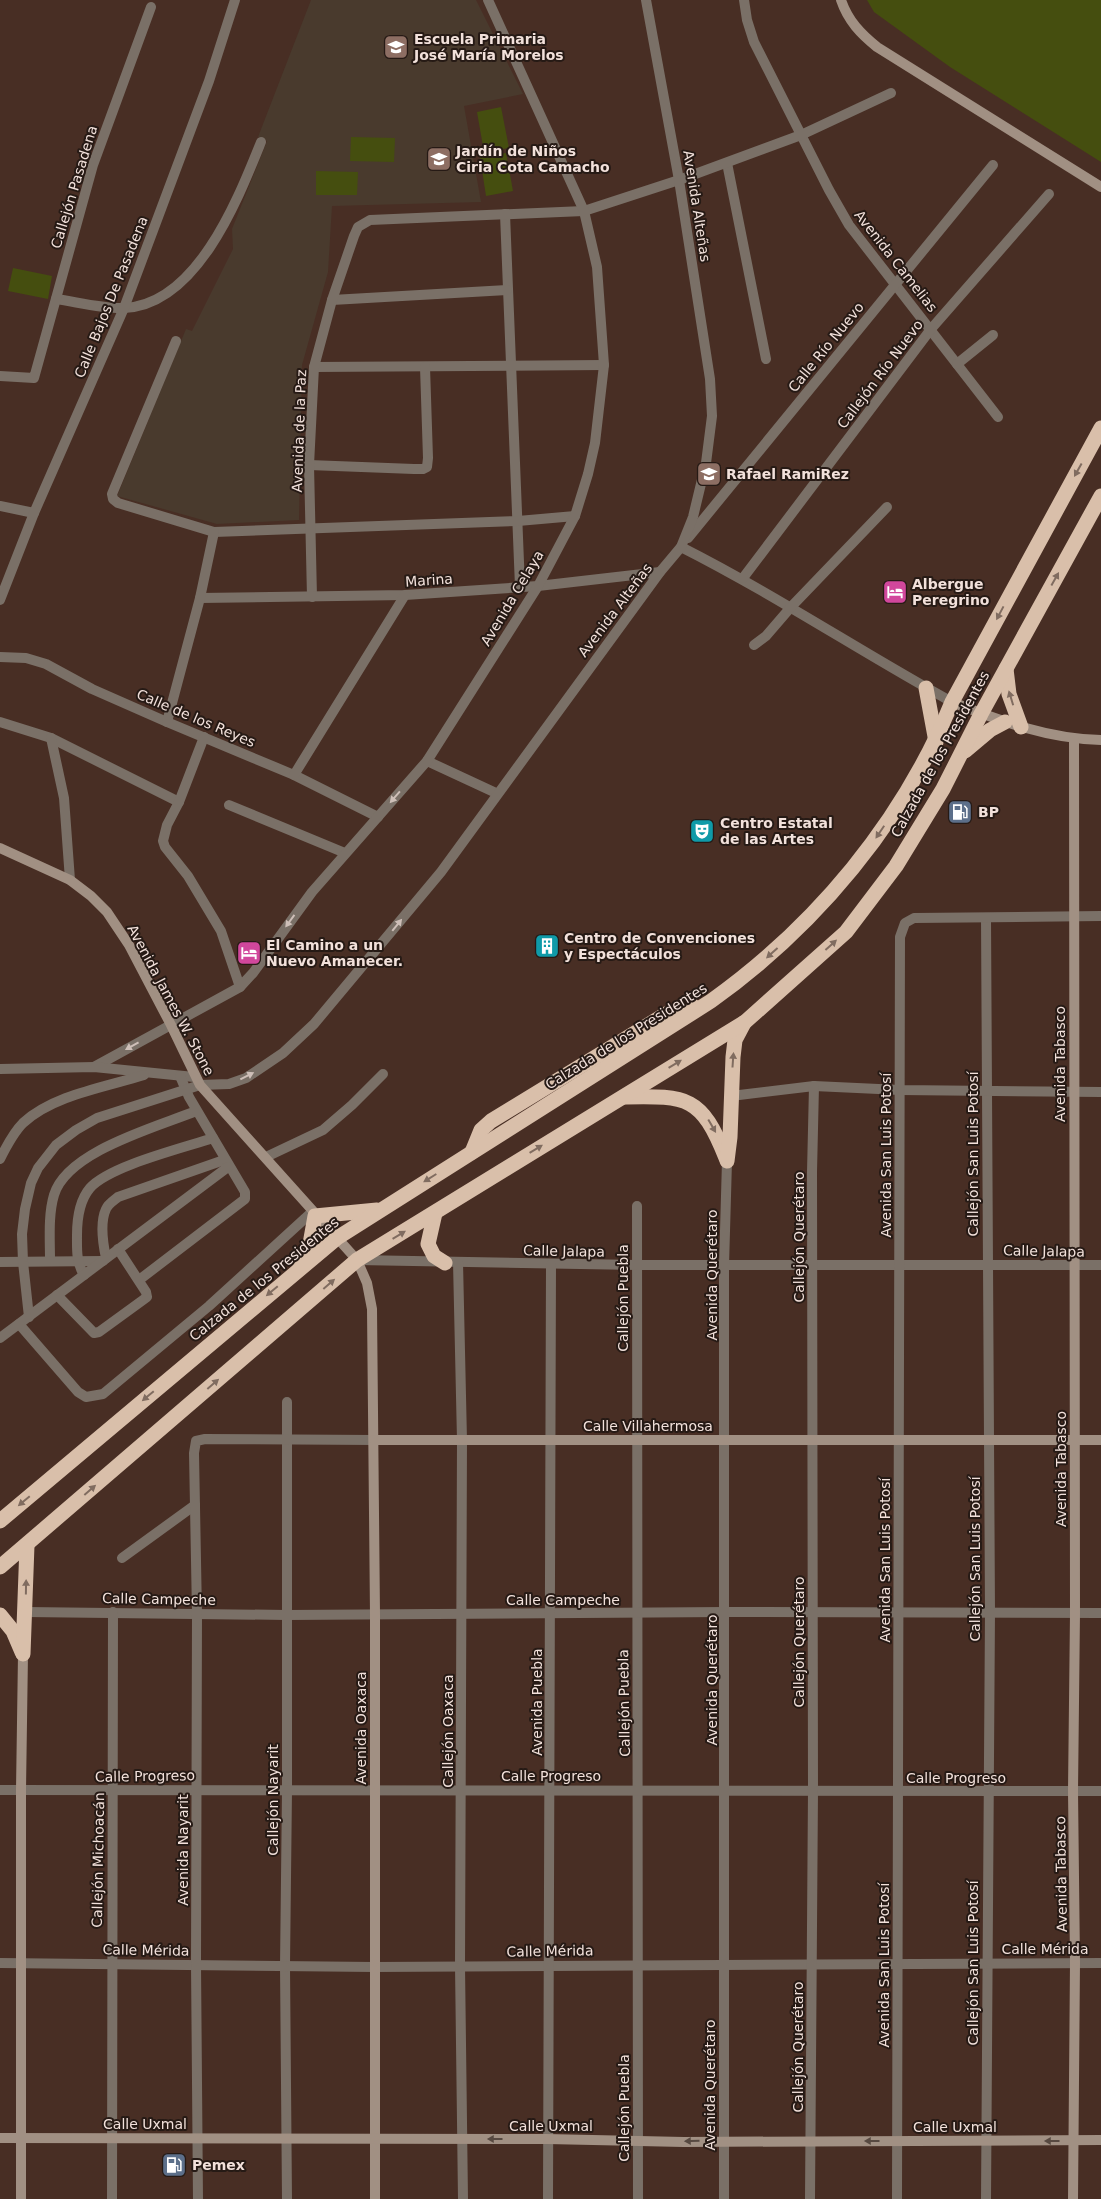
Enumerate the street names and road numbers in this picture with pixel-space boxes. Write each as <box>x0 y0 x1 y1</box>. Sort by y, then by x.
street label: Callejón Pasadena <box>48 124 100 250</box>
street label: Avenida Alteñas <box>680 149 714 263</box>
street label: Avenida Camelias <box>851 207 941 315</box>
street label: Calle Bajos De Pasadena <box>71 214 151 380</box>
street label: Calle Río Nuevo <box>785 299 867 395</box>
street label: Callejón Río Nuevo <box>834 316 926 432</box>
street label: Avenida de la Paz <box>289 369 309 493</box>
street label: Avenida Celaya <box>477 548 547 648</box>
street label: Avenida Alteñas <box>575 560 655 660</box>
street label: Marina <box>405 570 453 590</box>
street label: Calzada de los Presidentes <box>888 668 992 840</box>
street label: Calle de los Reyes <box>134 686 258 750</box>
street label: Avenida James W. Stone <box>124 922 218 1078</box>
street label: Calzada de los Presidentes <box>542 980 710 1092</box>
street label: Avenida Tabasco <box>1052 1006 1068 1122</box>
street label: Callejón San Luis Potosí <box>965 1070 981 1237</box>
street label: Avenida San Luis Potosí <box>878 1071 894 1237</box>
street label: Callejón Querétaro <box>791 1171 807 1303</box>
street label: Avenida Querétaro <box>704 1210 720 1340</box>
street label: Calzada de los Presidentes <box>186 1214 342 1344</box>
street label: Calle Jalapa <box>523 1242 605 1260</box>
street label: Calle Jalapa <box>1003 1242 1085 1260</box>
street label: Callejón Puebla <box>615 1244 631 1352</box>
street label: Avenida Tabasco <box>1053 1411 1069 1527</box>
street label: Calle Villahermosa <box>583 1418 713 1434</box>
street label: Callejón San Luis Potosí <box>967 1475 983 1642</box>
street label: Avenida San Luis Potosí <box>877 1476 893 1642</box>
street label: Callejón Querétaro <box>791 1576 807 1708</box>
street label: Calle Campeche <box>102 1590 216 1608</box>
street label: Calle Campeche <box>506 1592 620 1608</box>
street label: Avenida Querétaro <box>704 1615 720 1745</box>
street label: Avenida Puebla <box>529 1648 545 1756</box>
street label: Callejón Puebla <box>615 1649 633 1757</box>
street label: Avenida Oaxaca <box>353 1671 369 1785</box>
street label: Callejón Oaxaca <box>440 1674 456 1788</box>
street label: Callejón Nayarit <box>265 1744 281 1856</box>
street label: Calle Progreso <box>95 1767 195 1785</box>
street label: Calle Progreso <box>501 1768 601 1784</box>
street label: Calle Progreso <box>906 1770 1006 1786</box>
street label: Callejón Michoacán <box>89 1792 107 1928</box>
street label: Avenida Nayarit <box>175 1794 191 1906</box>
street label: Avenida Tabasco <box>1052 1816 1070 1932</box>
street label: Callejón San Luis Potosí <box>965 1879 981 2046</box>
street label: Avenida San Luis Potosí <box>876 1881 892 2047</box>
street label: Calle Mérida <box>102 1941 190 1959</box>
street label: Calle Mérida <box>1001 1941 1089 1957</box>
street label: Calle Mérida <box>506 1942 594 1960</box>
street label: Callejón Querétaro <box>790 1981 806 2113</box>
street label: Avenida Querétaro <box>702 2020 718 2150</box>
street label: Callejón Puebla <box>616 2054 632 2162</box>
street label: Calle Uxmal <box>103 2116 187 2132</box>
street label: Calle Uxmal <box>509 2118 593 2134</box>
street label: Calle Uxmal <box>913 2119 997 2135</box>

